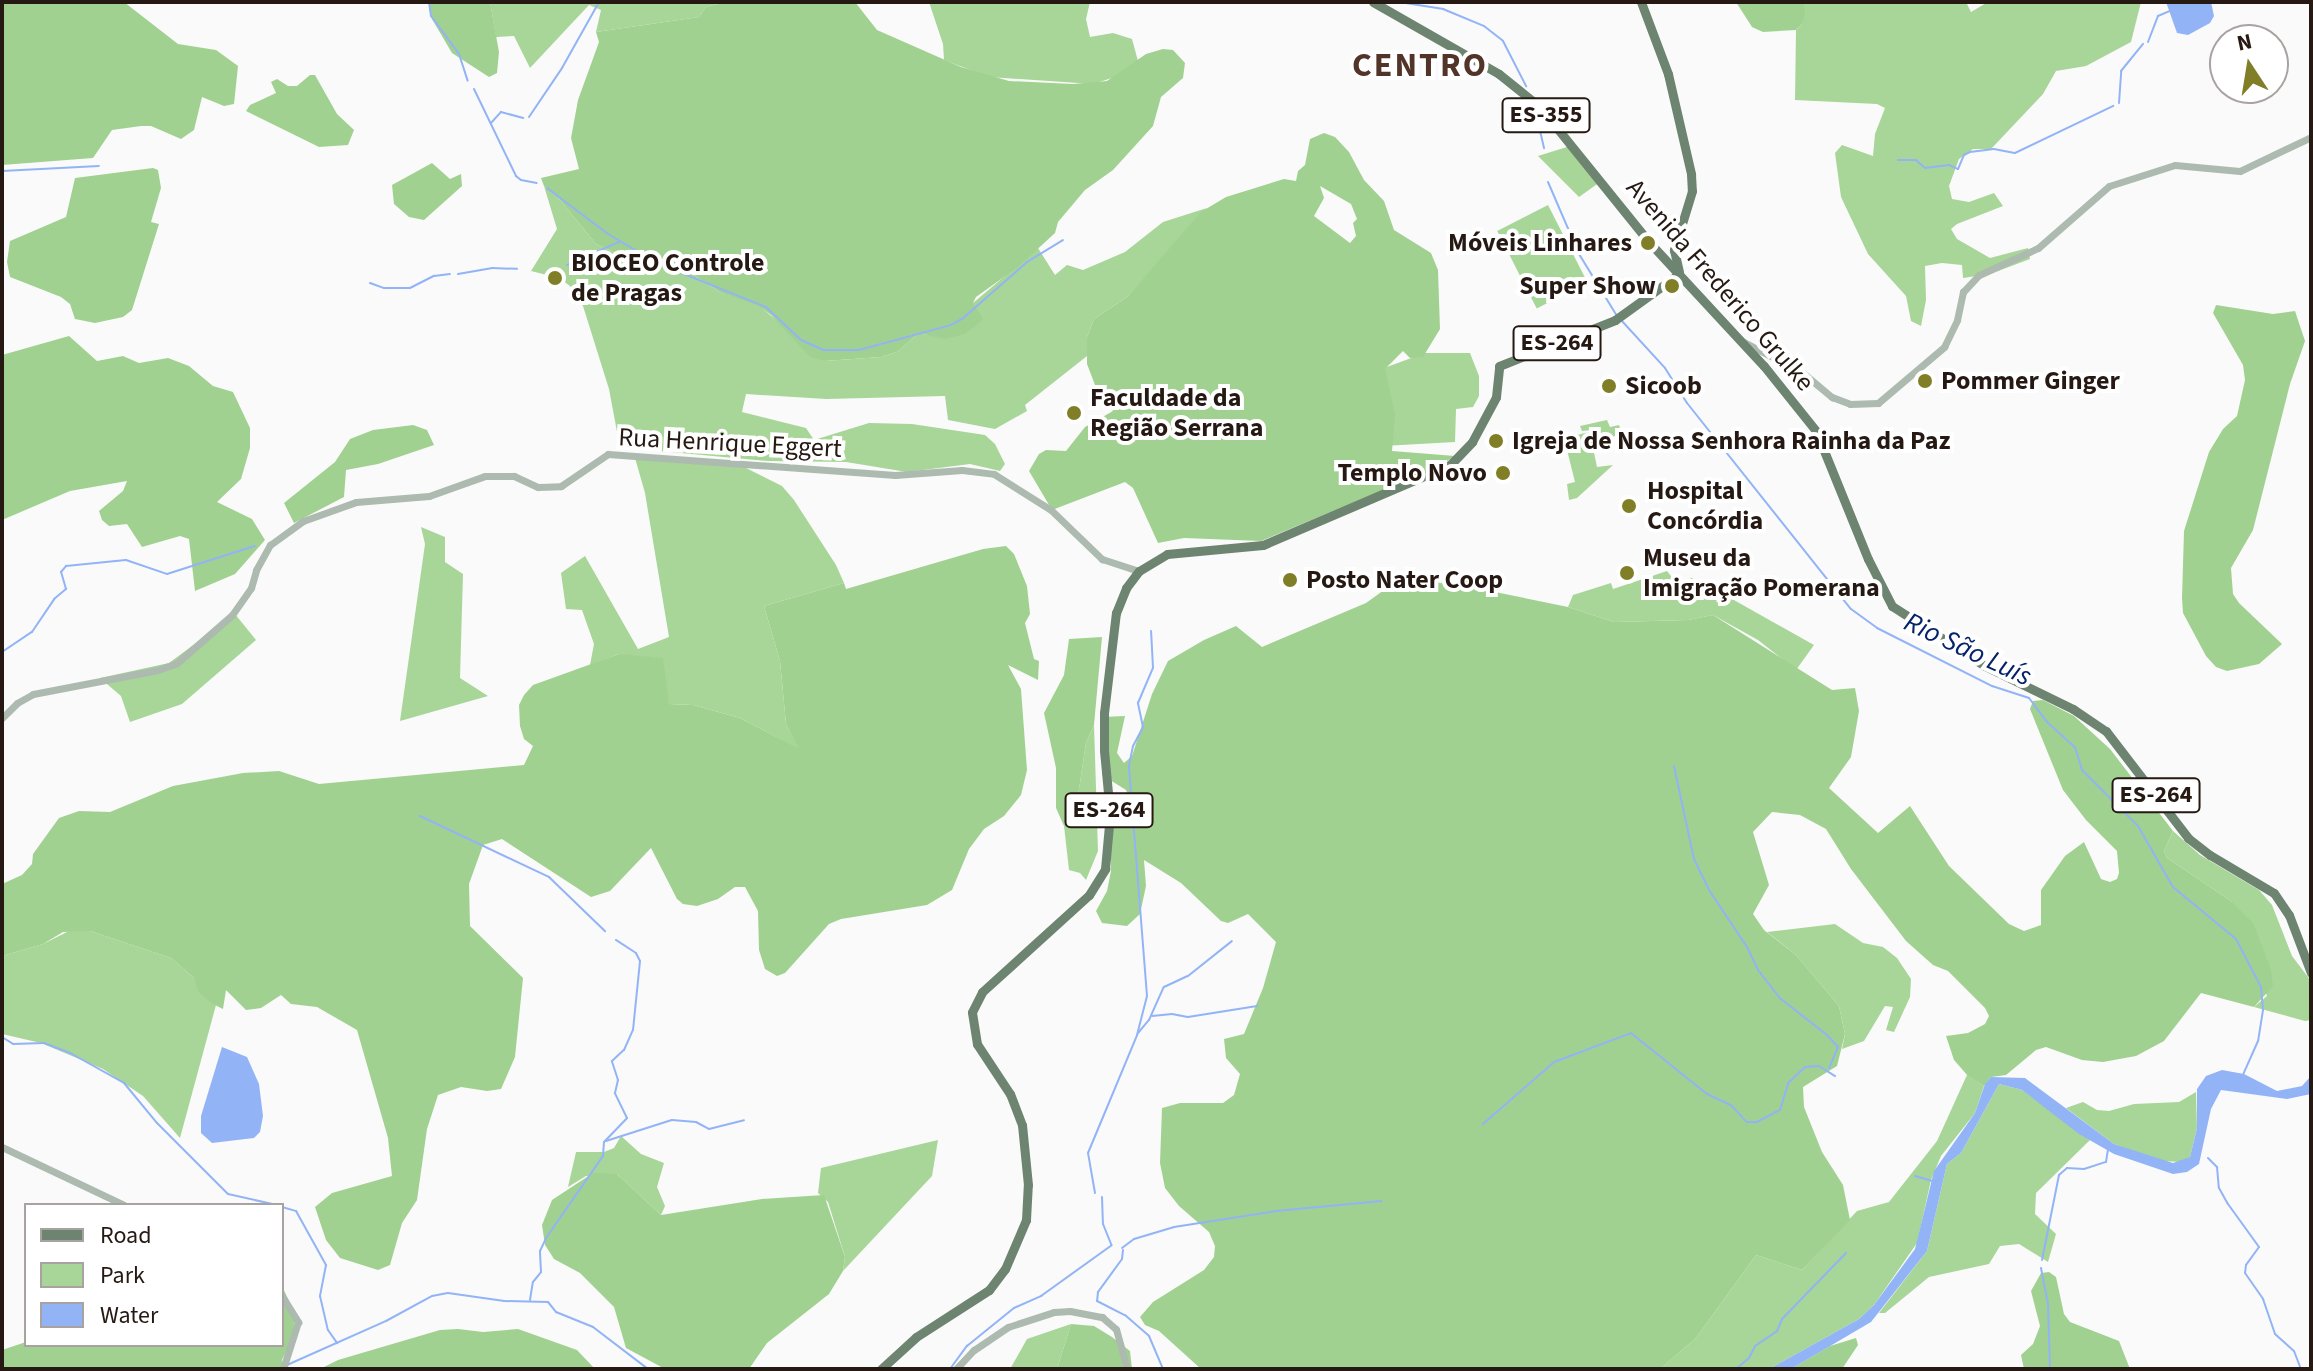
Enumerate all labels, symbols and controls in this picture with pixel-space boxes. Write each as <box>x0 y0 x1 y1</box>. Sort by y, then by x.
north arrow <box>2209 24 2289 104</box>
text: N <box>2234 25 2255 60</box>
district label: CENTRO <box>1352 46 1488 86</box>
road number: ES-355 <box>1500 95 1592 135</box>
street label: Avenida Frederico Grulke <box>1619 173 1821 397</box>
place label: Móveis Linhares <box>1448 227 1632 259</box>
marker: Móveis Linhares <box>1639 234 1657 252</box>
place label: BIOCEO Controle de Pragas <box>571 247 765 308</box>
marker: BIOCEO Controle de Pragas <box>546 269 564 287</box>
place label: Super Show <box>1519 270 1656 302</box>
marker: Super Show <box>1663 277 1681 295</box>
road number: ES-264 <box>1511 323 1603 363</box>
place label: Pommer Ginger <box>1941 365 2120 397</box>
place label: Sicoob <box>1625 370 1702 402</box>
marker: Pommer Ginger <box>1916 372 1934 390</box>
marker: Sicoob <box>1600 377 1618 395</box>
place label: Faculdade da Região Serrana <box>1090 382 1263 444</box>
marker: Faculdade da Região Serrana <box>1065 404 1083 422</box>
street label: Rua Henrique Eggert <box>618 422 842 464</box>
place label: Igreja de Nossa Senhora Rainha da Paz <box>1512 425 1950 457</box>
marker: Igreja de Nossa Senhora Rainha da Paz <box>1487 432 1505 450</box>
place label: Templo Novo <box>1337 457 1487 489</box>
marker: Templo Novo <box>1494 464 1512 482</box>
place label: Hospital Concórdia <box>1647 475 1763 536</box>
marker: Hospital Concórdia <box>1618 495 1640 517</box>
place label: Museu da Imigração Pomerana <box>1643 542 1880 604</box>
place label: Posto Nater Coop <box>1306 564 1503 596</box>
marker: Museu da Imigração Pomerana <box>1618 564 1636 582</box>
marker: Posto Nater Coop <box>1281 571 1299 589</box>
water label: Rio São Luís <box>1899 605 2037 693</box>
road number: ES-264 <box>2110 775 2202 815</box>
road number: ES-264 <box>1063 790 1155 830</box>
legend <box>24 1203 284 1347</box>
text: Road <box>100 1218 152 1253</box>
text: Park <box>100 1258 145 1293</box>
text: Water <box>100 1298 158 1333</box>

